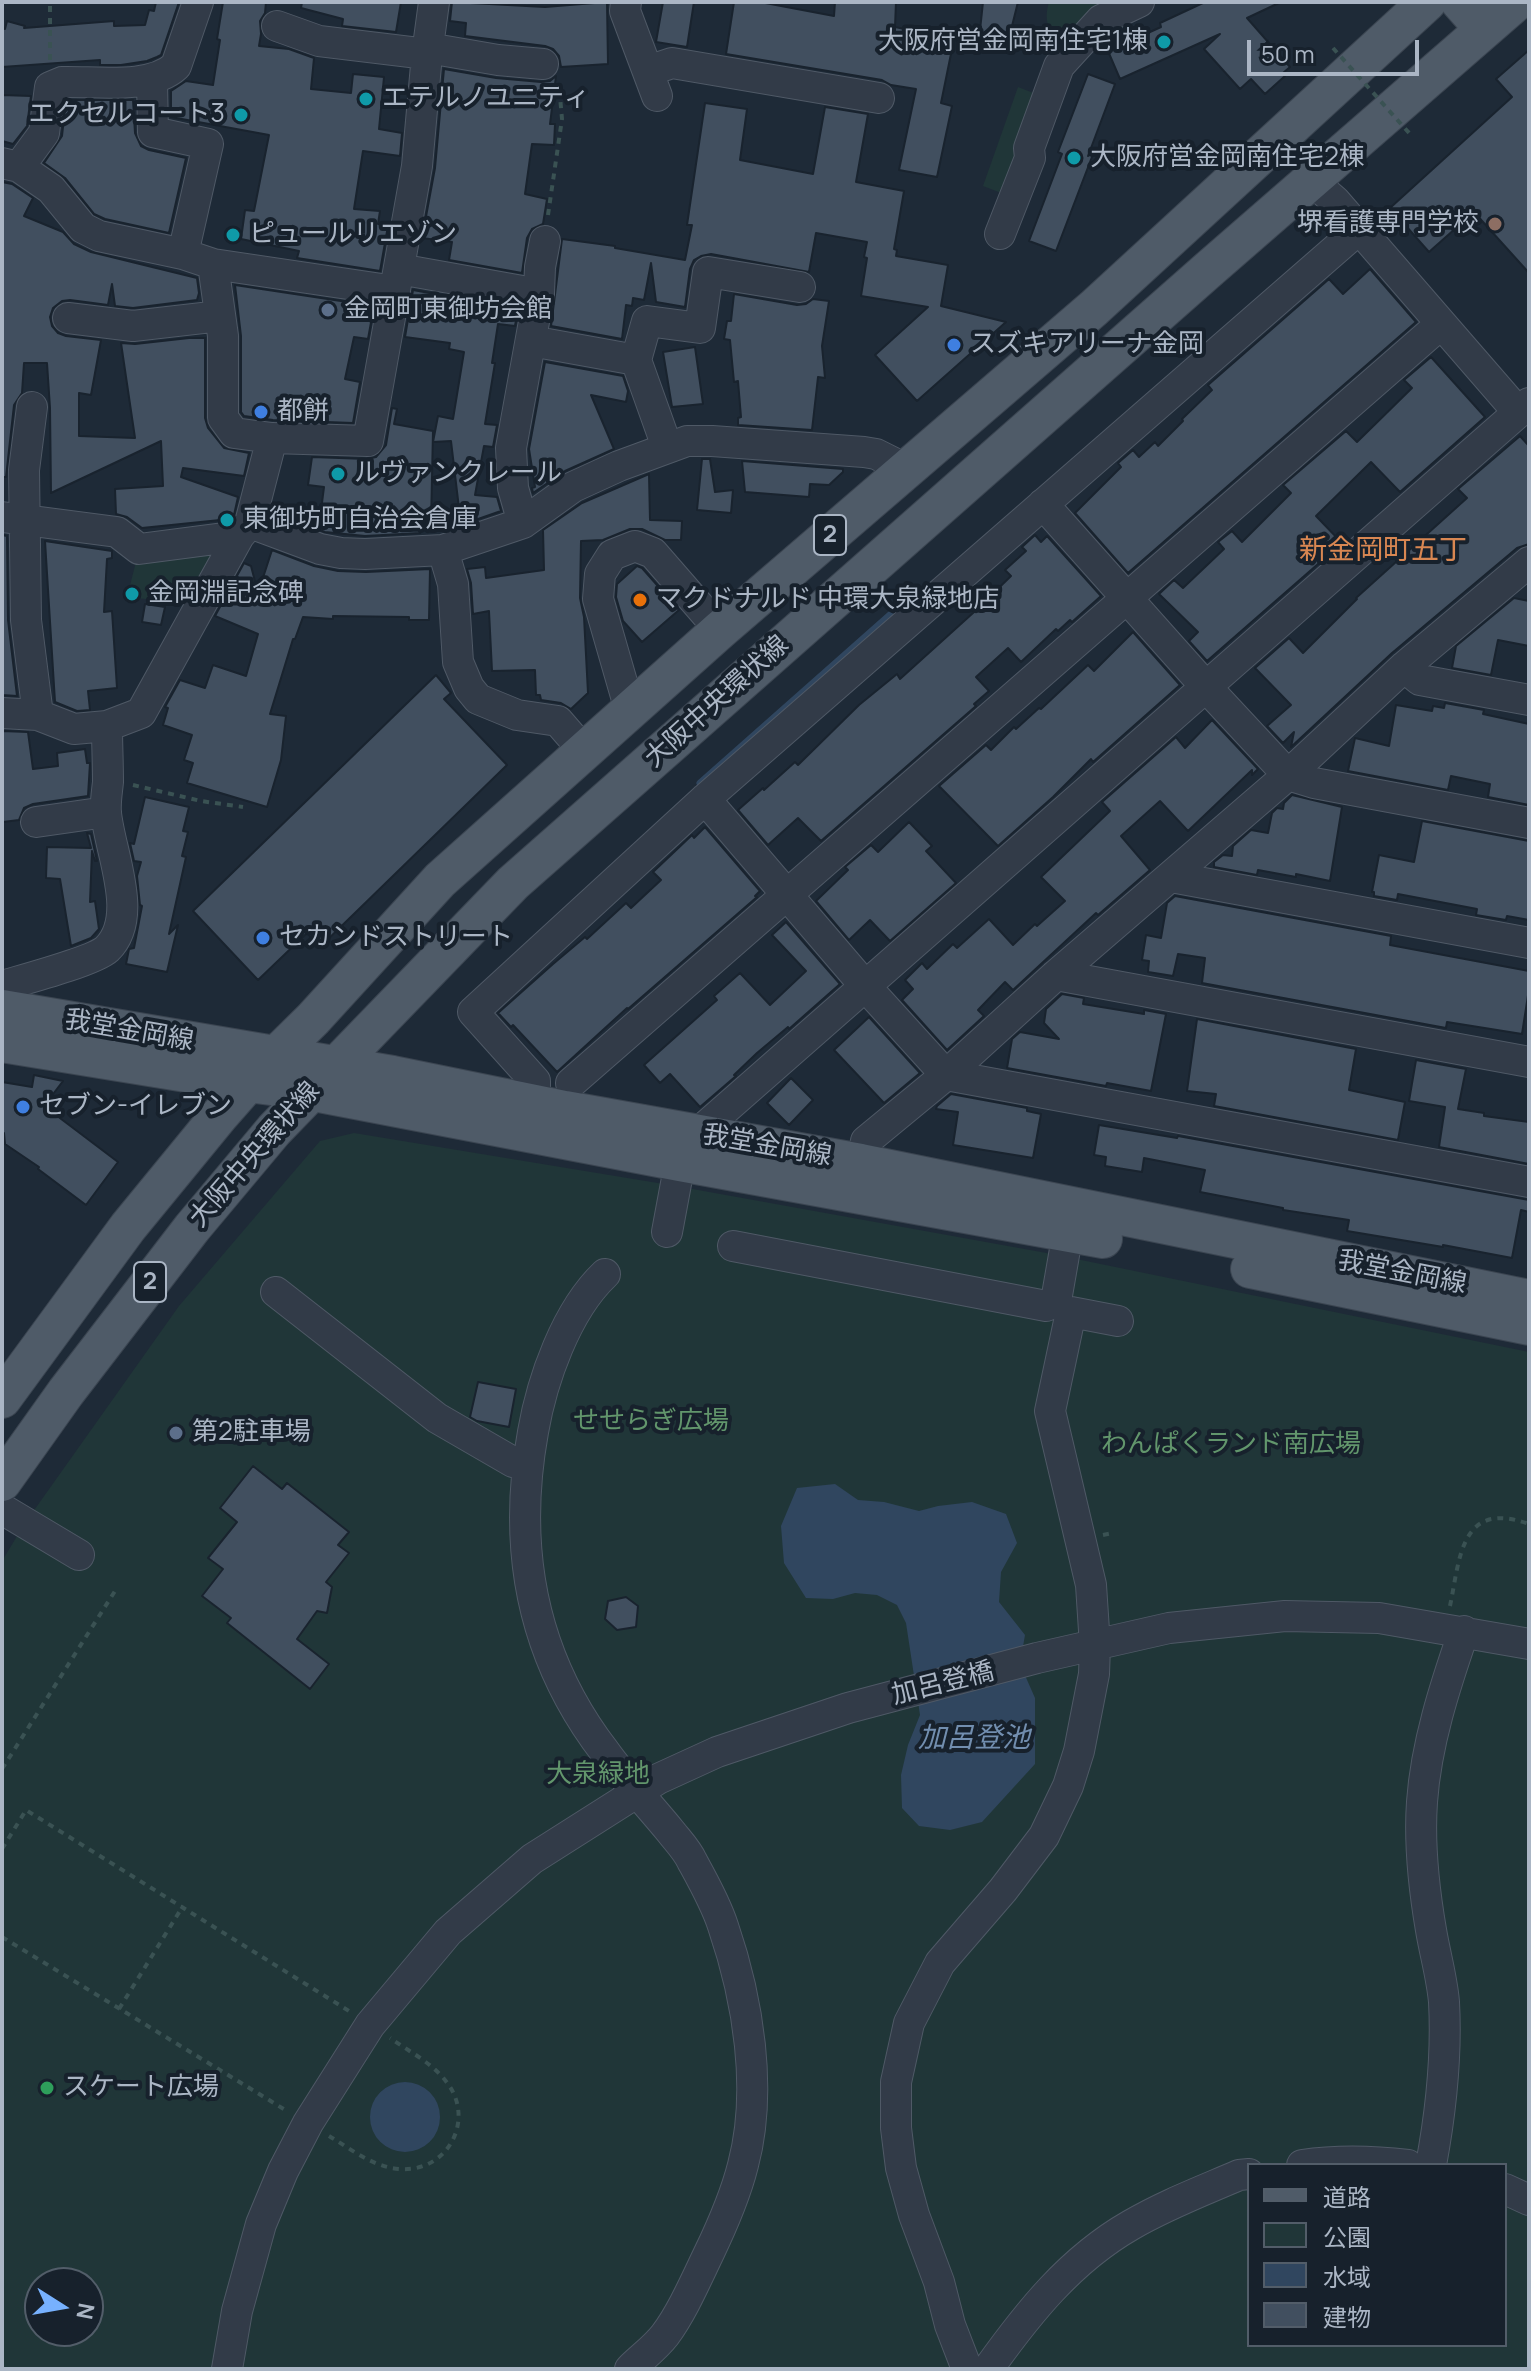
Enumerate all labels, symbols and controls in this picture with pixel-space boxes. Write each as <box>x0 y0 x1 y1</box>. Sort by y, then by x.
scale bar <box>1251 24 1423 74</box>
place label: 大阪府営金岡南住宅1棟 <box>878 26 1148 58</box>
marker: 大阪府営金岡南住宅1棟 <box>1155 33 1173 51</box>
text: 50 m <box>1261 37 1315 70</box>
place label: エテルノユニティ <box>382 83 590 115</box>
marker: エテルノユニティ <box>357 90 375 108</box>
place label: エクセルコート3 <box>29 99 225 131</box>
marker: エクセルコート3 <box>232 106 250 124</box>
place label: 大阪府営金岡南住宅2棟 <box>1090 142 1365 174</box>
marker: 大阪府営金岡南住宅2棟 <box>1065 149 1083 167</box>
place label: 堺看護専門学校 <box>1297 208 1479 240</box>
marker: 堺看護専門学校 <box>1486 215 1504 233</box>
place label: ピュールリエゾン <box>249 219 457 251</box>
marker: ピュールリエゾン <box>224 226 242 244</box>
place label: 金岡町東御坊会館 <box>344 294 552 326</box>
marker: 金岡町東御坊会館 <box>319 301 337 319</box>
place label: スズキアリーナ金岡 <box>970 329 1204 361</box>
marker: スズキアリーナ金岡 <box>945 336 963 354</box>
place label: 都餅 <box>277 396 329 428</box>
marker: 都餅 <box>252 403 270 421</box>
place label: ルヴァンクレール <box>354 458 562 490</box>
marker: ルヴァンクレール <box>329 465 347 483</box>
place label: 東御坊町自治会倉庫 <box>243 504 477 536</box>
marker: 東御坊町自治会倉庫 <box>218 511 236 529</box>
road number: 2 <box>814 515 846 555</box>
district label: 新金岡町五丁 <box>1299 534 1467 568</box>
place label: 金岡淵記念碑 <box>148 578 304 610</box>
place label: マクドナルド 中環大泉緑地店 <box>656 584 999 616</box>
marker: 金岡淵記念碑 <box>123 585 141 603</box>
marker: マクドナルド 中環大泉緑地店 <box>631 591 649 609</box>
street label: 大阪中央環状線 <box>639 630 795 774</box>
place label: セカンドストリート <box>279 922 513 954</box>
marker: セカンドストリート <box>254 929 272 947</box>
street label: 我堂金岡線 <box>62 1004 196 1058</box>
street label: 大阪中央環状線 <box>184 1076 326 1234</box>
place label: セブン-イレブン <box>39 1091 232 1123</box>
marker: セブン-イレブン <box>14 1098 32 1116</box>
street label: 我堂金岡線 <box>700 1119 834 1173</box>
street label: 我堂金岡線 <box>1335 1245 1469 1301</box>
road number: 2 <box>134 1262 166 1302</box>
park label: せせらぎ広場 <box>573 1406 729 1438</box>
place label: 第2駐車場 <box>192 1417 311 1449</box>
marker: 第2駐車場 <box>167 1424 185 1442</box>
park label: わんぱくランド南広場 <box>1101 1429 1361 1461</box>
street label: 加呂登橋 <box>889 1656 997 1712</box>
water label: 加呂登池 <box>918 1722 1030 1756</box>
park label: 大泉緑地 <box>546 1759 650 1791</box>
place label: スケート広場 <box>63 2072 219 2104</box>
marker: スケート広場 <box>38 2079 56 2097</box>
legend <box>1247 2163 1507 2347</box>
text: 道路 <box>1323 2180 1371 2213</box>
text: 公園 <box>1323 2220 1371 2253</box>
text: 水域 <box>1323 2260 1371 2293</box>
north arrow <box>24 2267 104 2347</box>
text: 建物 <box>1323 2300 1371 2333</box>
text: N <box>69 2301 102 2322</box>

